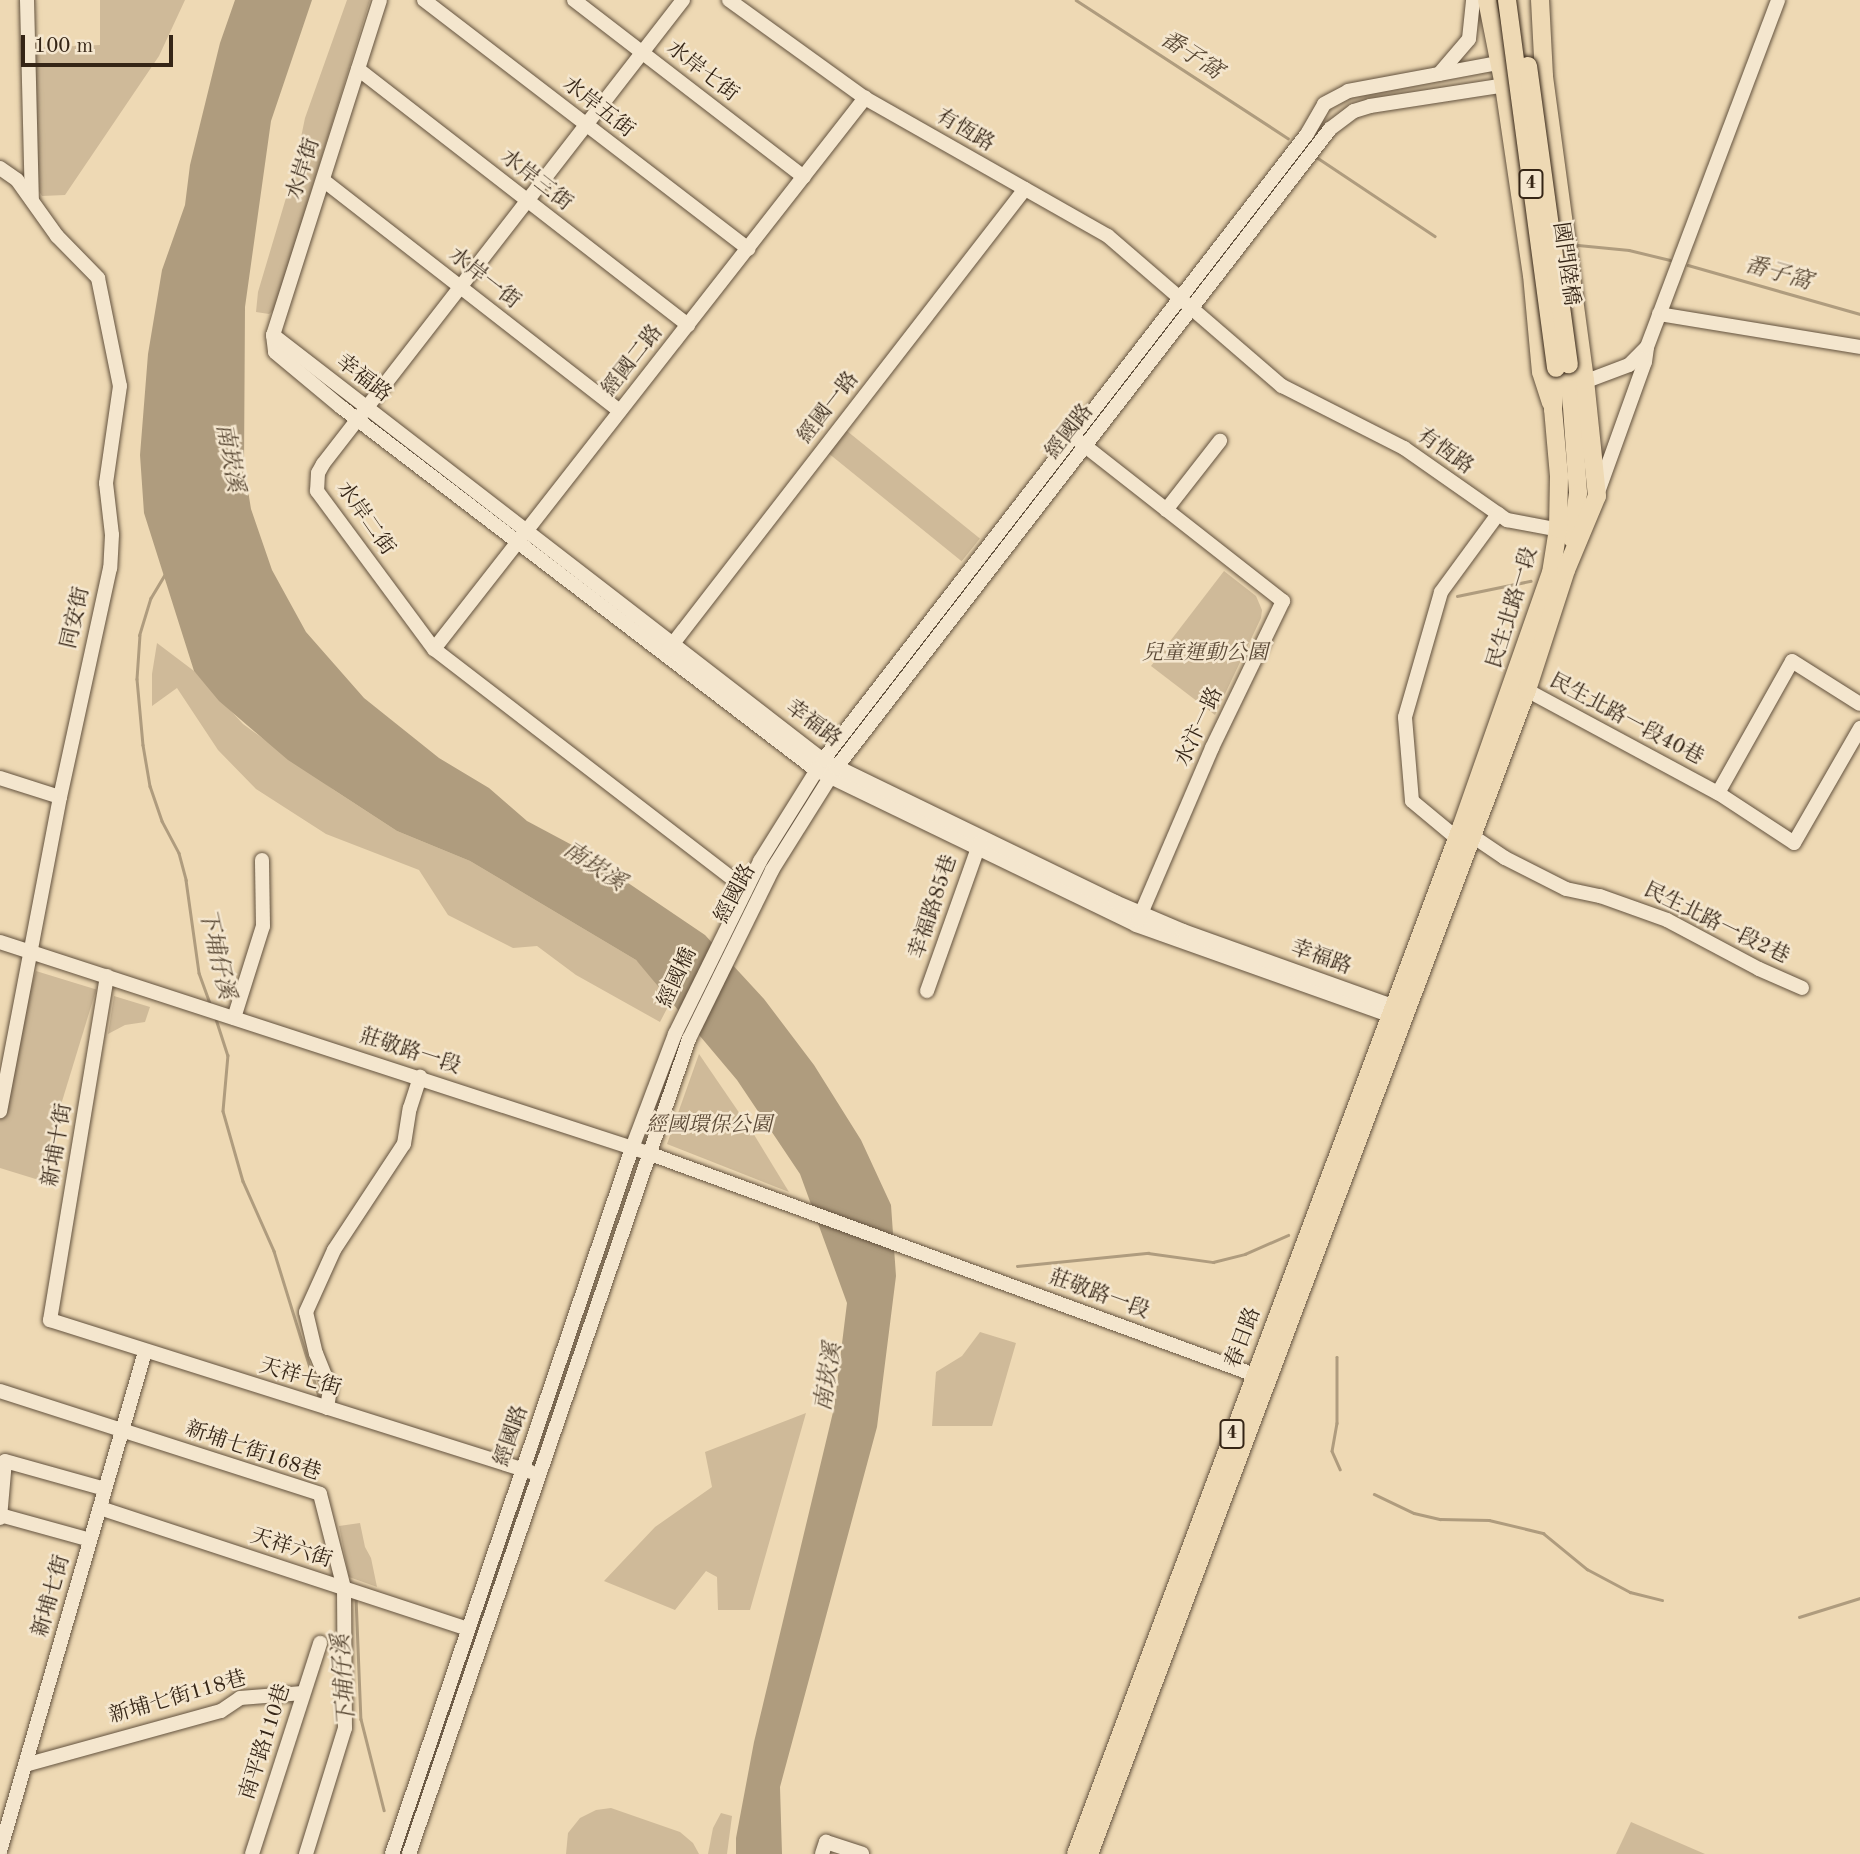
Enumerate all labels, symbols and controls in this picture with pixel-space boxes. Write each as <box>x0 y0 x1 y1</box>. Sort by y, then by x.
scale bar <box>24 21 177 65</box>
water label: 番子窩 <box>1155 26 1227 86</box>
text: 100 m <box>34 36 93 57</box>
street label: 水岸七街 <box>661 36 743 108</box>
street label: 水岸五街 <box>557 72 639 144</box>
street label: 有恆路 <box>931 104 999 158</box>
street label: 水岸街 <box>282 135 326 203</box>
street label: 水岸三街 <box>495 145 577 217</box>
road number: 4 <box>1517 168 1545 200</box>
street label: 國門陸橋 <box>1547 221 1583 307</box>
street label: 水岸一街 <box>443 243 525 315</box>
water label: 番子窩 <box>1741 251 1815 297</box>
street label: 經國二路 <box>597 320 669 402</box>
street label: 幸福路 <box>330 350 396 408</box>
street label: 經國一路 <box>793 367 865 449</box>
street label: 經國路 <box>1041 399 1099 465</box>
water label: 南崁溪 <box>209 422 249 494</box>
street label: 有恆路 <box>1412 424 1478 480</box>
street label: 水岸二街 <box>331 477 399 561</box>
street label: 民生北路一段 <box>1483 544 1543 672</box>
street label: 同安街 <box>57 584 95 652</box>
park label: 兒童運動公園 <box>1142 641 1268 667</box>
street label: 民生北路一段40巷 <box>1544 669 1708 771</box>
street label: 水汴一路 <box>1171 684 1229 770</box>
street label: 幸福路 <box>780 695 846 753</box>
water label: 南崁溪 <box>558 836 630 898</box>
street label: 幸福路85巷 <box>904 852 964 962</box>
street label: 經國路 <box>710 860 762 928</box>
street label: 民生北路一段2巷 <box>1639 878 1793 970</box>
water label: 下埔仔溪 <box>192 906 240 1002</box>
street label: 幸福路 <box>1287 935 1355 981</box>
street label: 經國橋 <box>653 944 703 1012</box>
street label: 莊敬路一段 <box>356 1024 464 1080</box>
street label: 新埔十街 <box>38 1101 78 1189</box>
park label: 經國環保公園 <box>646 1113 772 1139</box>
street label: 莊敬路一段 <box>1045 1265 1153 1325</box>
street label: 春日路 <box>1221 1304 1267 1372</box>
water label: 南崁溪 <box>810 1341 848 1413</box>
street label: 天祥七街 <box>256 1354 344 1402</box>
street label: 經國路 <box>490 1402 534 1470</box>
street label: 新埔七街168巷 <box>182 1417 324 1487</box>
road number: 4 <box>1218 1418 1246 1450</box>
street label: 天祥六街 <box>247 1524 335 1574</box>
street label: 新埔七街 <box>28 1552 76 1640</box>
water label: 下埔仔溪 <box>328 1633 362 1727</box>
street label: 新埔七街118巷 <box>106 1666 250 1730</box>
street label: 南平路110巷 <box>235 1681 297 1803</box>

